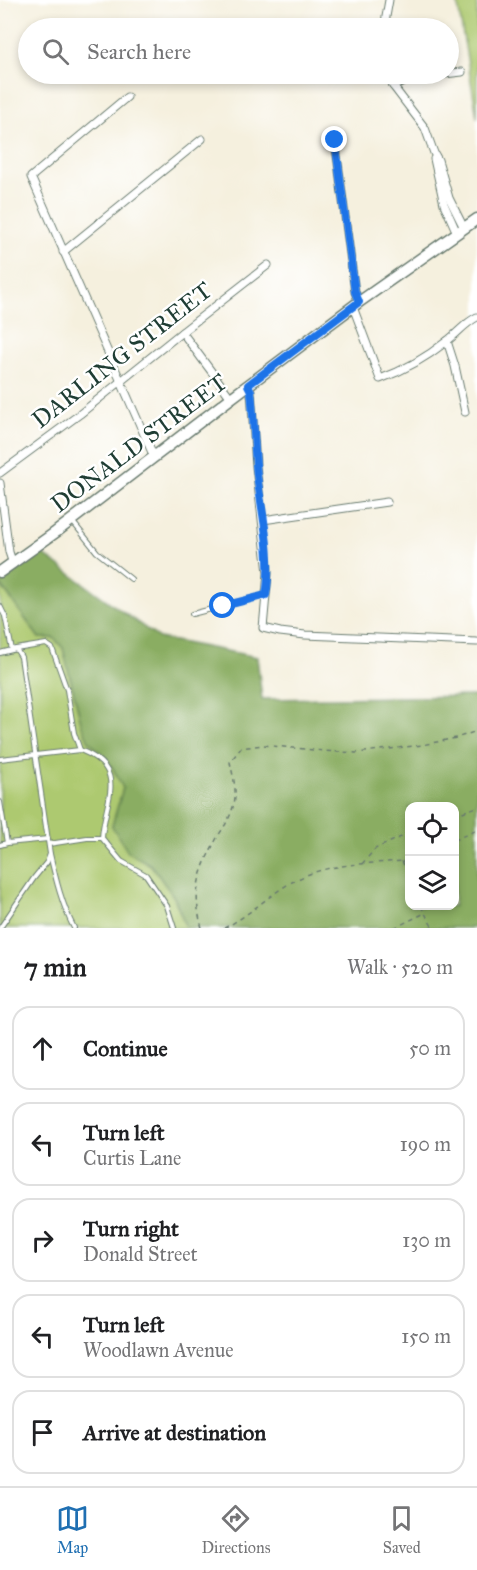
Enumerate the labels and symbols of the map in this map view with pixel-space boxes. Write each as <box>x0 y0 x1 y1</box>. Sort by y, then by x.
route end <box>321 126 347 152</box>
street label: DARLING STREET <box>26 275 218 435</box>
street label: DONALD STREET <box>45 367 233 519</box>
route start <box>209 592 235 618</box>

